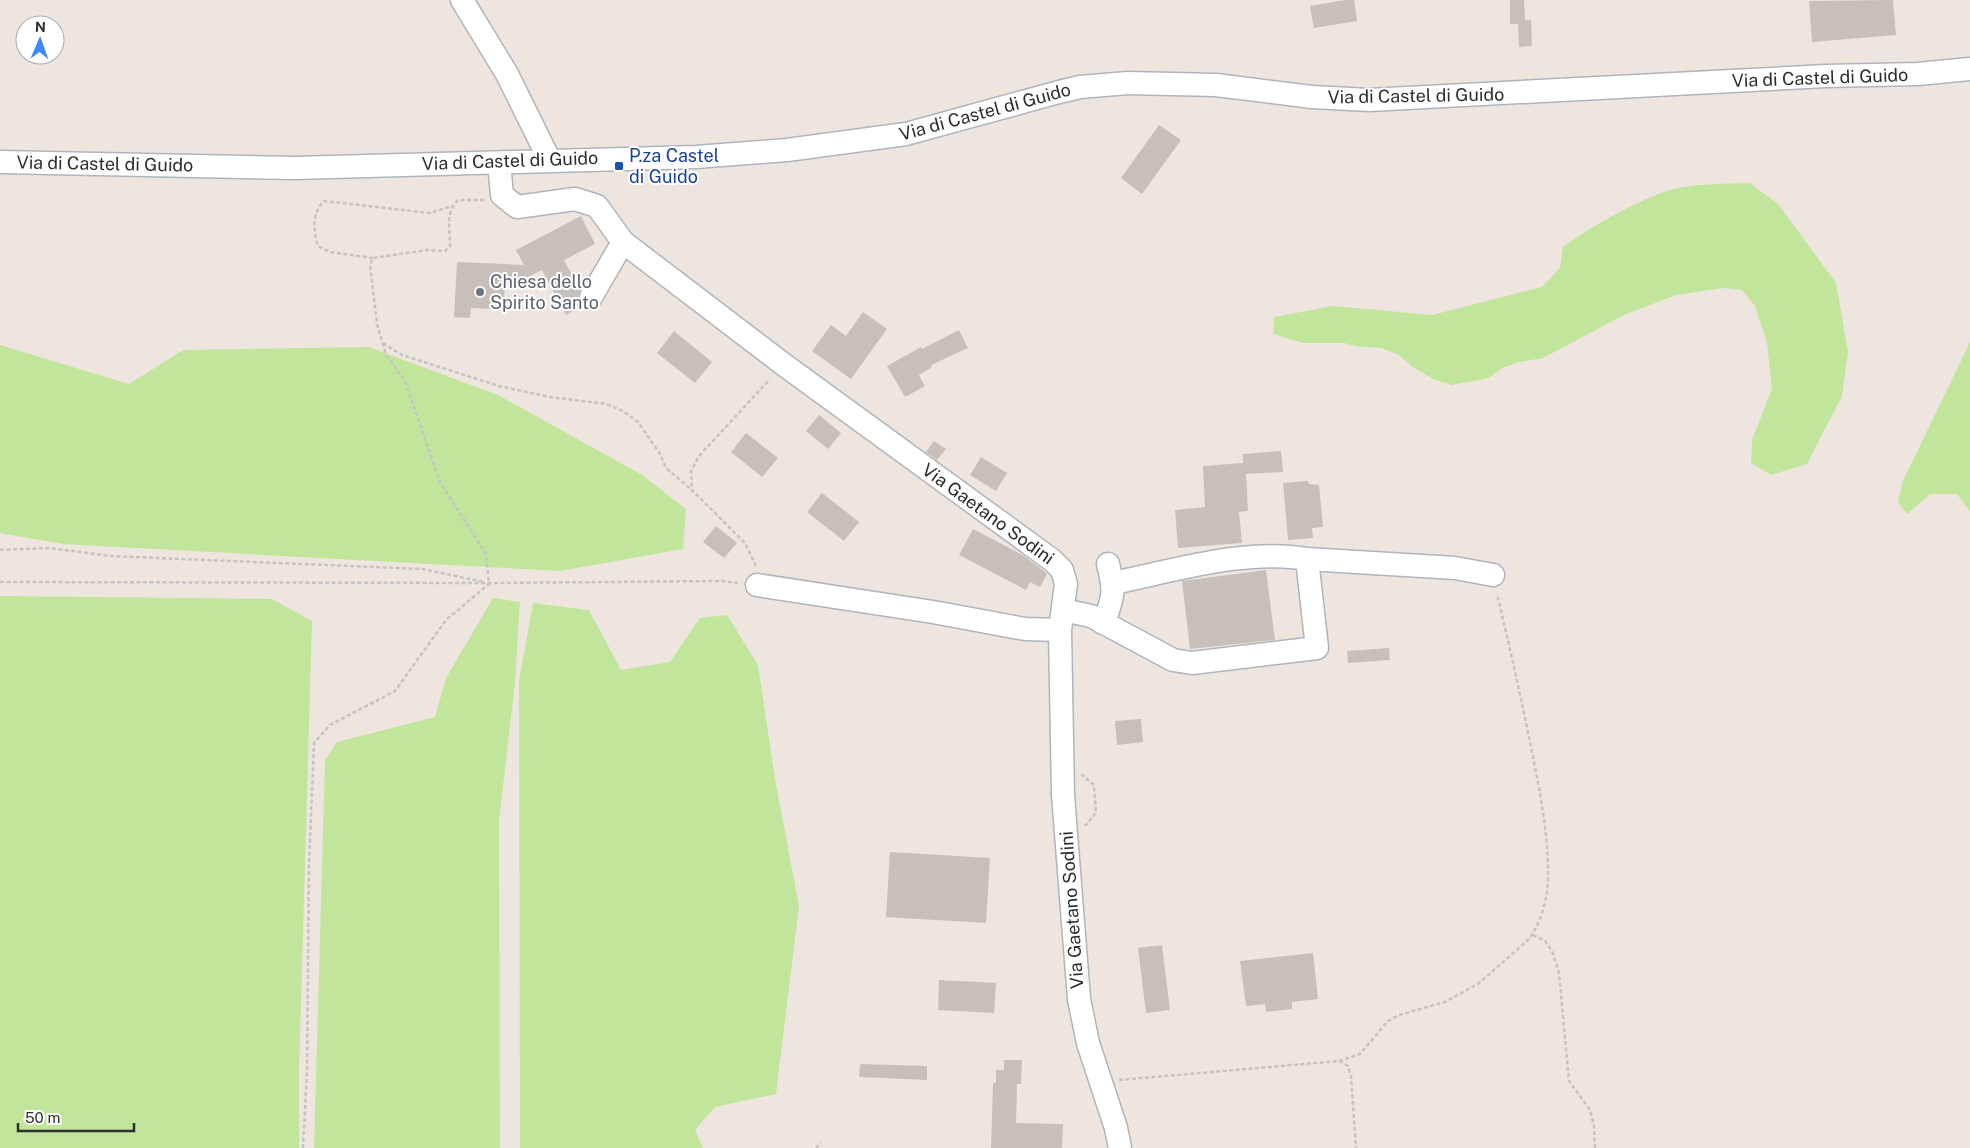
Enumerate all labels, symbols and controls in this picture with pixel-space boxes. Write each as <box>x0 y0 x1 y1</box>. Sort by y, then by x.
north arrow <box>15 15 65 65</box>
text: N <box>35 19 46 35</box>
street label: Via di Castel di Guido <box>1731 64 1909 91</box>
street label: Via di Castel di Guido <box>897 79 1073 145</box>
street label: Via di Castel di Guido <box>1327 83 1505 108</box>
place label: P.za Castel di Guido <box>629 145 719 187</box>
street label: Via di Castel di Guido <box>421 147 599 174</box>
street label: Via di Castel di Guido <box>16 151 194 176</box>
marker: P.za Castel di Guido <box>613 160 625 172</box>
place label: Chiesa dello Spirito Santo <box>490 271 599 313</box>
marker: Chiesa dello Spirito Santo <box>474 286 486 298</box>
street label: Via Gaetano Sodini <box>918 459 1058 569</box>
street label: Via Gaetano Sodini <box>1056 830 1087 990</box>
scale bar <box>18 1100 134 1132</box>
text: 50 m <box>25 1109 60 1126</box>

